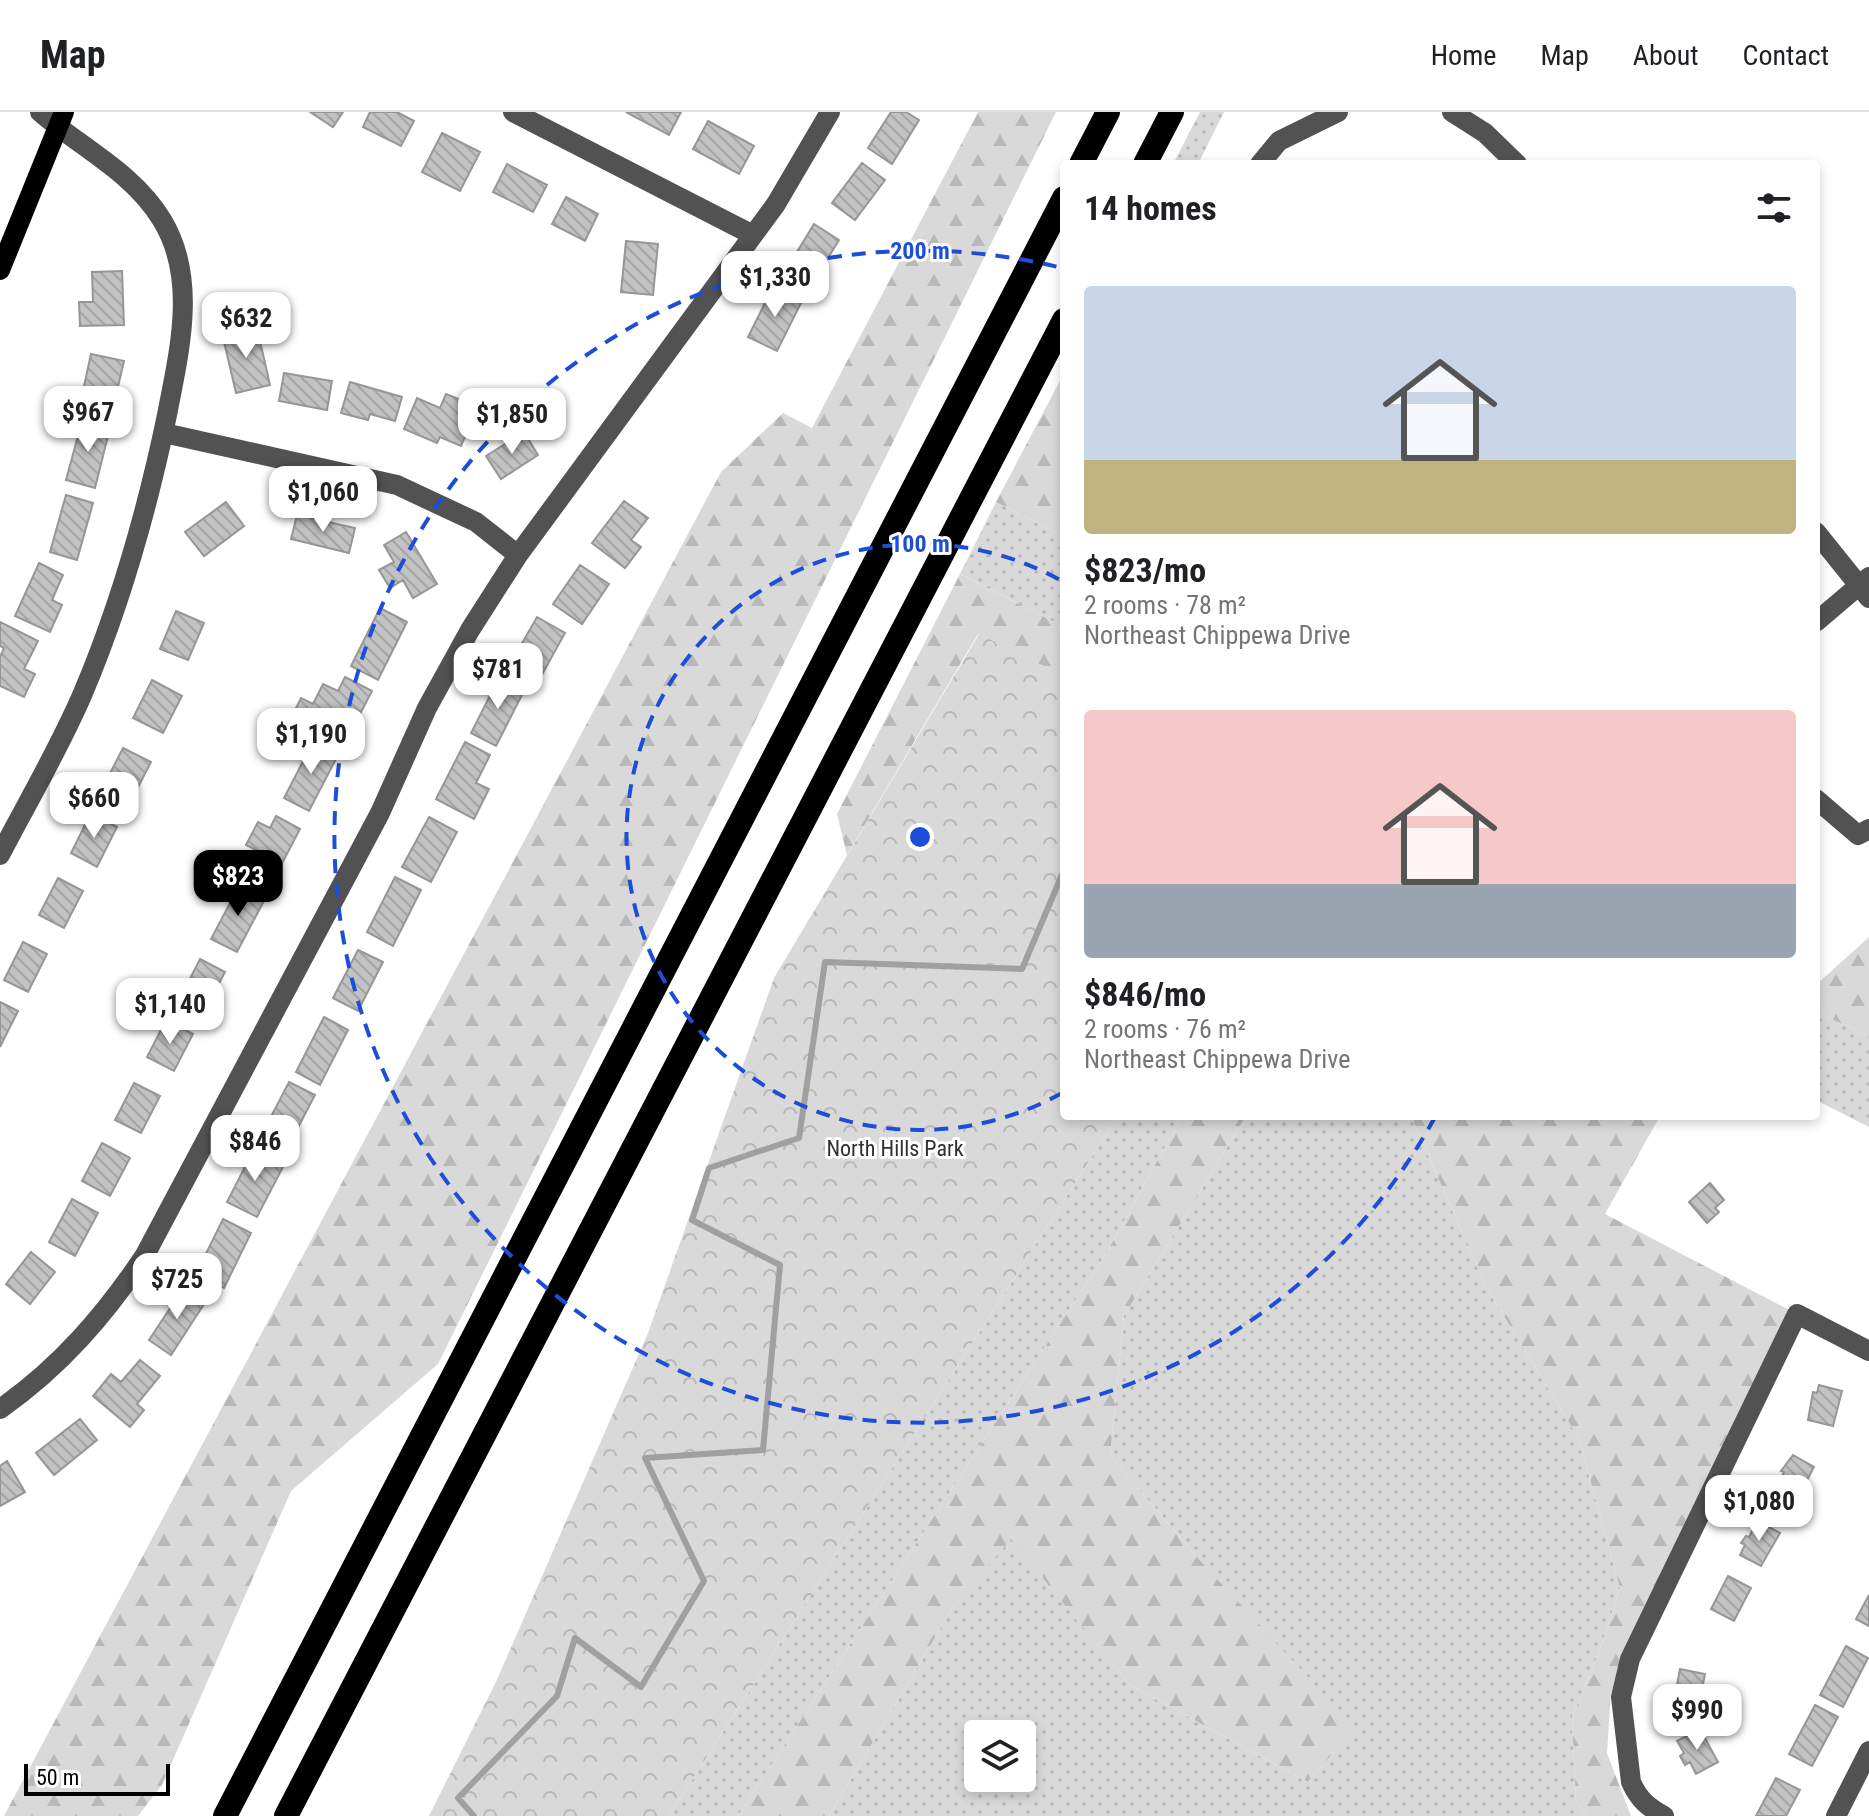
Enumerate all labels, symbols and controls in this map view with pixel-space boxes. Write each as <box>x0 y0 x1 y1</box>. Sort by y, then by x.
text: Map <box>40 33 106 77</box>
text: Home <box>1431 39 1496 72</box>
text: Map <box>1540 39 1589 72</box>
text: About <box>1633 39 1699 72</box>
text: Contact <box>1743 39 1829 72</box>
icon: filters <box>1752 186 1796 230</box>
text: 14 homes <box>1084 188 1217 228</box>
text: 200 m <box>890 237 950 265</box>
pin: $1,330 <box>710 251 840 319</box>
text: $1,330 <box>739 262 811 292</box>
pin: $632 <box>199 292 293 360</box>
text: $632 <box>220 303 272 333</box>
icon: home <box>1368 338 1512 482</box>
pin: $967 <box>41 386 135 454</box>
pin: $1,850 <box>447 388 577 456</box>
text: $967 <box>62 397 114 427</box>
text: $1,850 <box>476 399 548 429</box>
pin: $1,060 <box>258 466 388 534</box>
text: $1,060 <box>287 477 359 507</box>
text: 100 m <box>890 530 950 558</box>
text: $823/mo <box>1084 550 1206 590</box>
text: 2 rooms · 78 m² <box>1084 590 1246 620</box>
text: Northeast Chippewa Drive <box>1084 620 1350 650</box>
pin: $781 <box>451 643 545 711</box>
text: $781 <box>472 654 524 684</box>
pin: $1,190 <box>246 708 376 776</box>
text: $1,190 <box>275 719 347 749</box>
icon: home <box>1368 762 1512 906</box>
pin: $660 <box>47 772 141 840</box>
text: $660 <box>68 783 120 813</box>
centre of rings <box>906 823 934 851</box>
pin: $823 <box>191 850 285 918</box>
text: $823 <box>212 861 264 891</box>
text: $846/mo <box>1084 974 1206 1014</box>
pin: $1,140 <box>105 978 235 1046</box>
text: $1,140 <box>134 989 206 1019</box>
text: 2 rooms · 76 m² <box>1084 1014 1246 1044</box>
text: Northeast Chippewa Drive <box>1084 1044 1350 1074</box>
pin: $846 <box>208 1115 302 1183</box>
text: $846 <box>229 1126 281 1156</box>
park label: North Hills Park <box>826 1136 964 1161</box>
pin: $725 <box>130 1253 224 1321</box>
text: $725 <box>151 1264 203 1294</box>
pin: $1,080 <box>1694 1475 1824 1543</box>
text: $1,080 <box>1723 1486 1795 1516</box>
pin: $990 <box>1650 1684 1744 1752</box>
text: $990 <box>1671 1695 1723 1725</box>
map controls <box>964 1720 1036 1792</box>
button: layers <box>964 1720 1036 1792</box>
scale bar <box>24 1760 170 1796</box>
text: 50 m <box>36 1765 79 1790</box>

